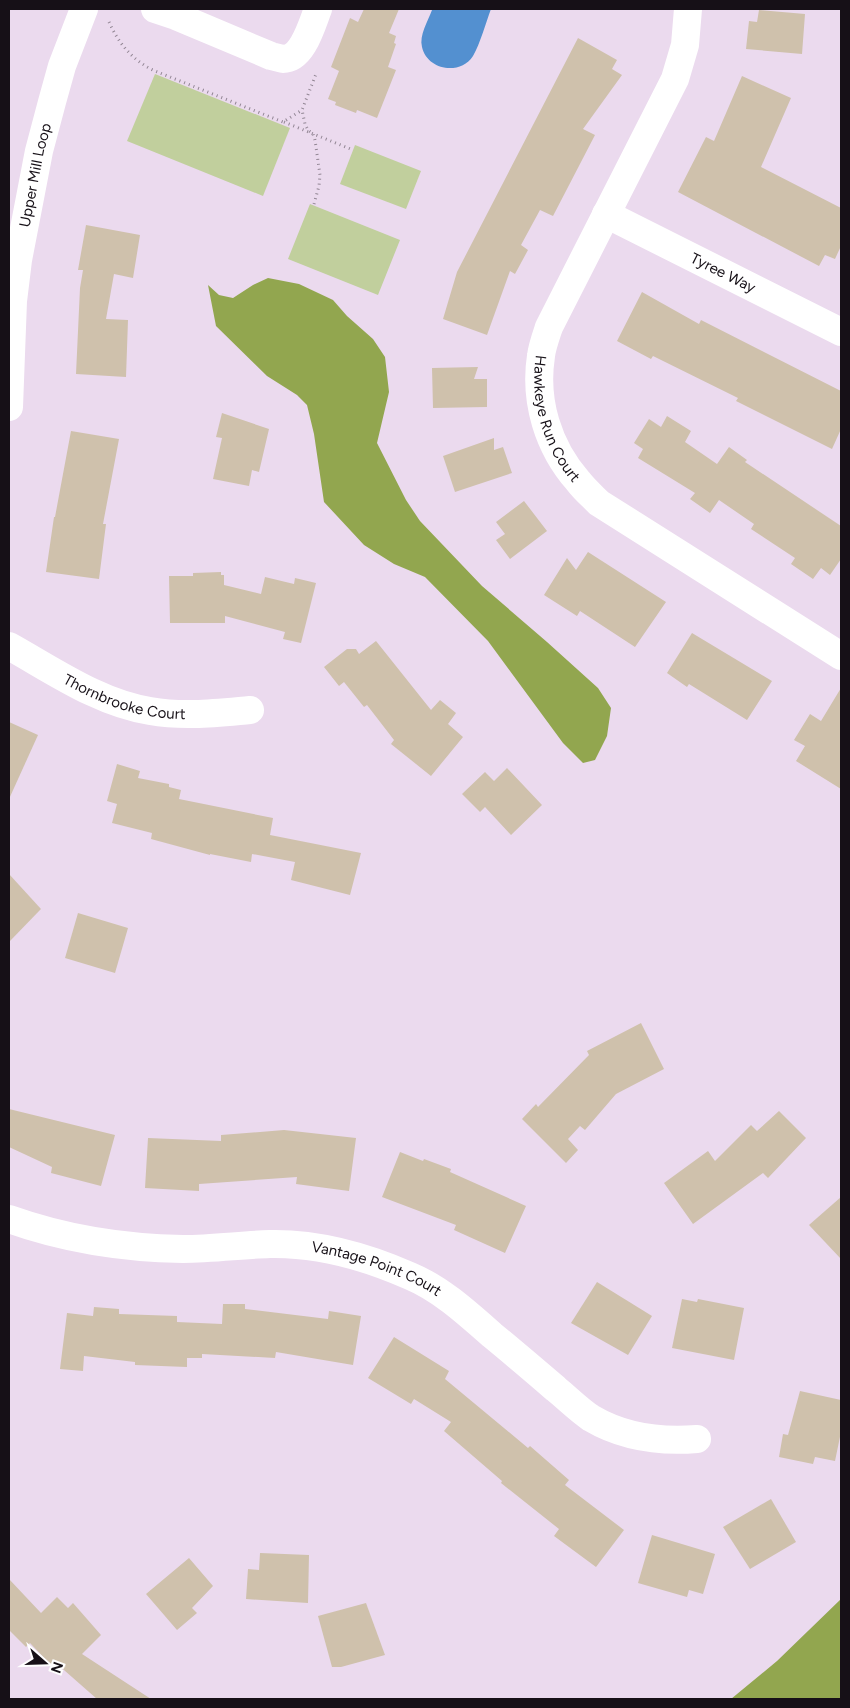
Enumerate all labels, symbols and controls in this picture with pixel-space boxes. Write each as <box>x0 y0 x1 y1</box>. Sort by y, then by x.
street label: Upper Mill Loop <box>16 121 55 229</box>
street label: Tyree Way <box>688 249 759 297</box>
street label: Hawkeye Run Court <box>530 354 584 486</box>
street label: Thornbrooke Court <box>60 670 186 723</box>
street label: Vantage Point Court <box>310 1238 445 1300</box>
north arrow <box>20 1638 70 1688</box>
text: N <box>47 1659 67 1675</box>

